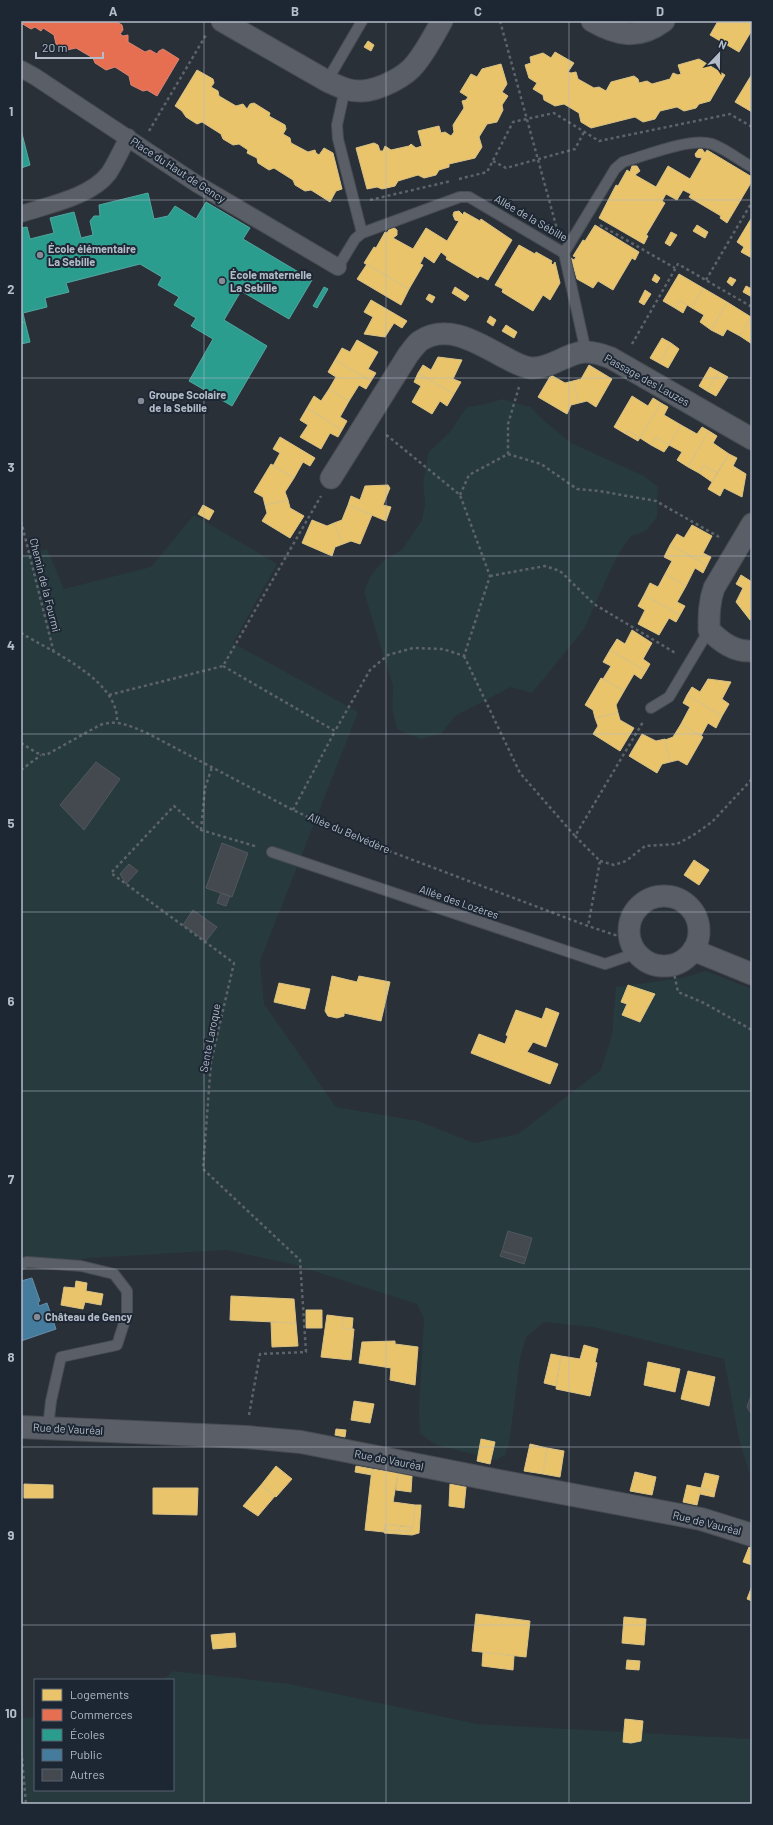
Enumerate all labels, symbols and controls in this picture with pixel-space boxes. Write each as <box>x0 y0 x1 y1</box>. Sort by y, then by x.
text: A <box>109 3 118 19</box>
text: B <box>291 3 299 19</box>
text: C <box>474 3 482 19</box>
text: D <box>656 3 664 19</box>
scale bar <box>36 34 103 60</box>
north arrow <box>699 34 739 74</box>
text: N <box>717 37 729 52</box>
text: 20 m <box>42 40 68 54</box>
text: 1 <box>9 103 13 119</box>
street label: Place du Haut de Gency <box>128 134 228 205</box>
street label: Allée de la Sébille <box>492 191 570 244</box>
place label: École élémentaire La Sebille <box>48 242 136 268</box>
marker: École élémentaire La Sebille <box>35 250 45 260</box>
place label: École maternelle La Sebille <box>230 268 312 294</box>
marker: École maternelle La Sebille <box>217 276 227 286</box>
text: 2 <box>7 281 15 297</box>
street label: Passage des Lauzes <box>603 351 692 408</box>
place label: Groupe Scolaire de la Sebille <box>149 388 226 414</box>
marker: Groupe Scolaire de la Sebille <box>136 396 146 406</box>
text: 3 <box>7 459 15 475</box>
street label: Chemin de la Fourmi <box>28 537 64 633</box>
text: 4 <box>7 637 15 653</box>
street label: Allée du Belvédère <box>306 809 392 856</box>
text: 5 <box>7 815 15 831</box>
street label: Allée des Lozères <box>418 882 500 921</box>
text: 6 <box>8 993 15 1009</box>
street label: Sente Laroque <box>196 1002 223 1073</box>
text: 7 <box>8 1171 15 1187</box>
place label: Château de Gency <box>45 1310 132 1323</box>
marker: Château de Gency <box>32 1312 42 1322</box>
text: 8 <box>7 1349 15 1365</box>
street label: Rue de Vauréal <box>33 1420 103 1437</box>
street label: Rue de Vauréal <box>353 1446 425 1473</box>
street label: Rue de Vauréal <box>672 1508 743 1537</box>
text: 9 <box>8 1527 15 1543</box>
legend <box>34 1679 174 1791</box>
text: Logements <box>70 1687 129 1701</box>
text: 10 <box>5 1705 17 1721</box>
text: Commerces <box>70 1707 133 1721</box>
text: Écoles <box>70 1727 105 1741</box>
text: Public <box>70 1747 102 1761</box>
text: Autres <box>70 1767 105 1781</box>

